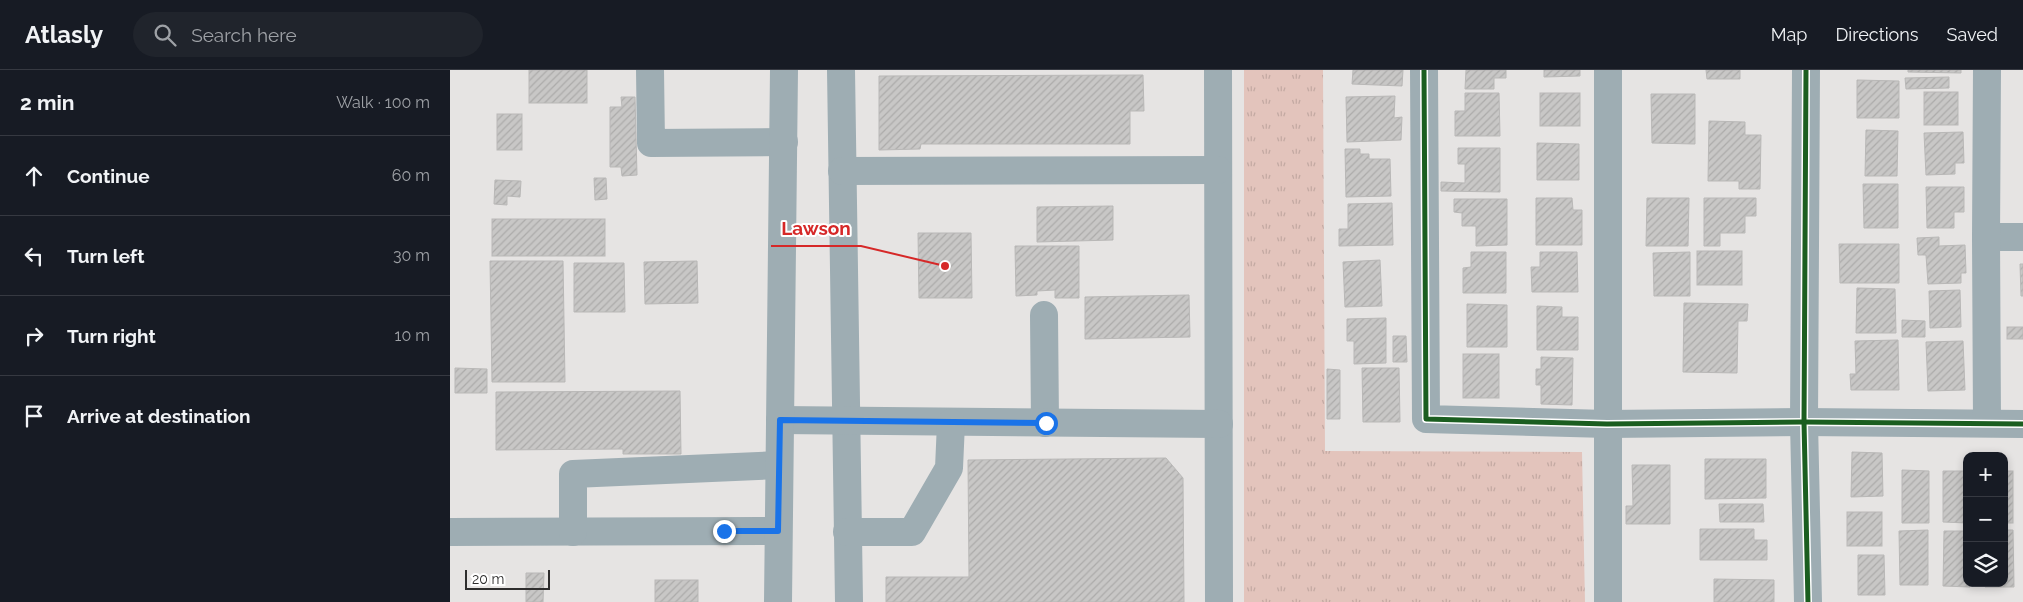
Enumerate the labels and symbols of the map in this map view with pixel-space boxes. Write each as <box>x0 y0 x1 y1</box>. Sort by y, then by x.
callout: Lawson <box>771 212 861 246</box>
text: Lawson <box>781 217 851 239</box>
route start <box>1035 412 1058 435</box>
route end <box>713 520 736 543</box>
scale bar <box>465 567 550 590</box>

